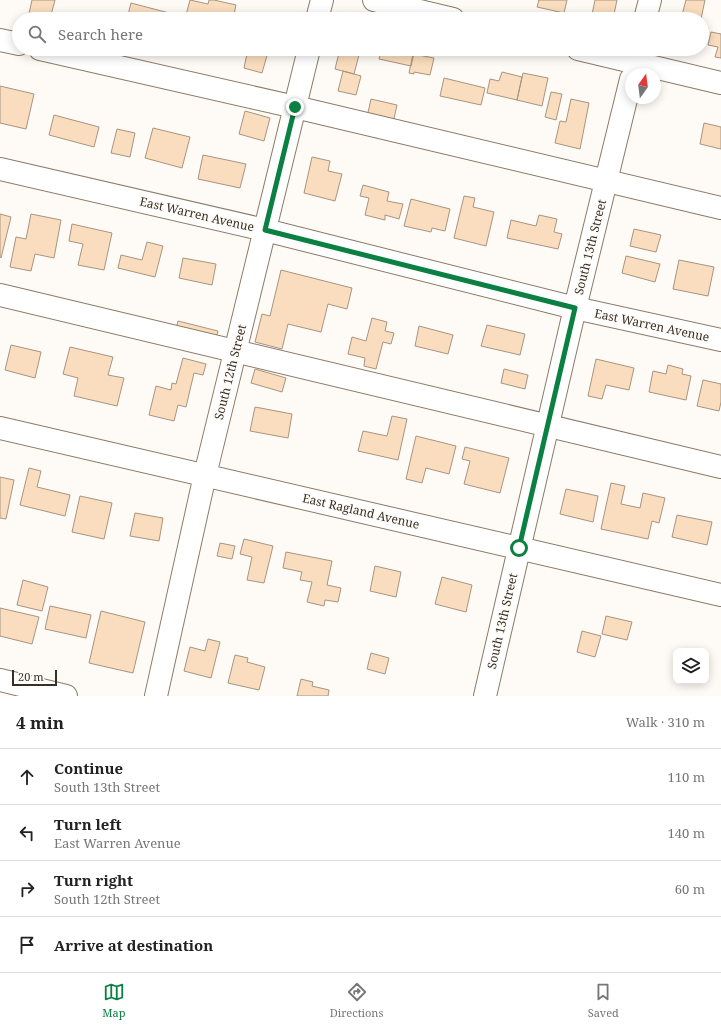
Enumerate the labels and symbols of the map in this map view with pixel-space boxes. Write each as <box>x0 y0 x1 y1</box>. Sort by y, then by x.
north arrow <box>625 68 661 104</box>
route end <box>286 98 304 116</box>
street label: East Warren Avenue <box>138 193 256 235</box>
street label: South 13th Street <box>570 197 610 297</box>
street label: East Warren Avenue <box>593 305 711 345</box>
street label: South 12th Street <box>210 322 250 422</box>
street label: East Ragland Avenue <box>301 489 421 533</box>
route start <box>510 539 528 557</box>
street label: South 13th Street <box>483 571 521 671</box>
scale bar <box>12 668 57 687</box>

